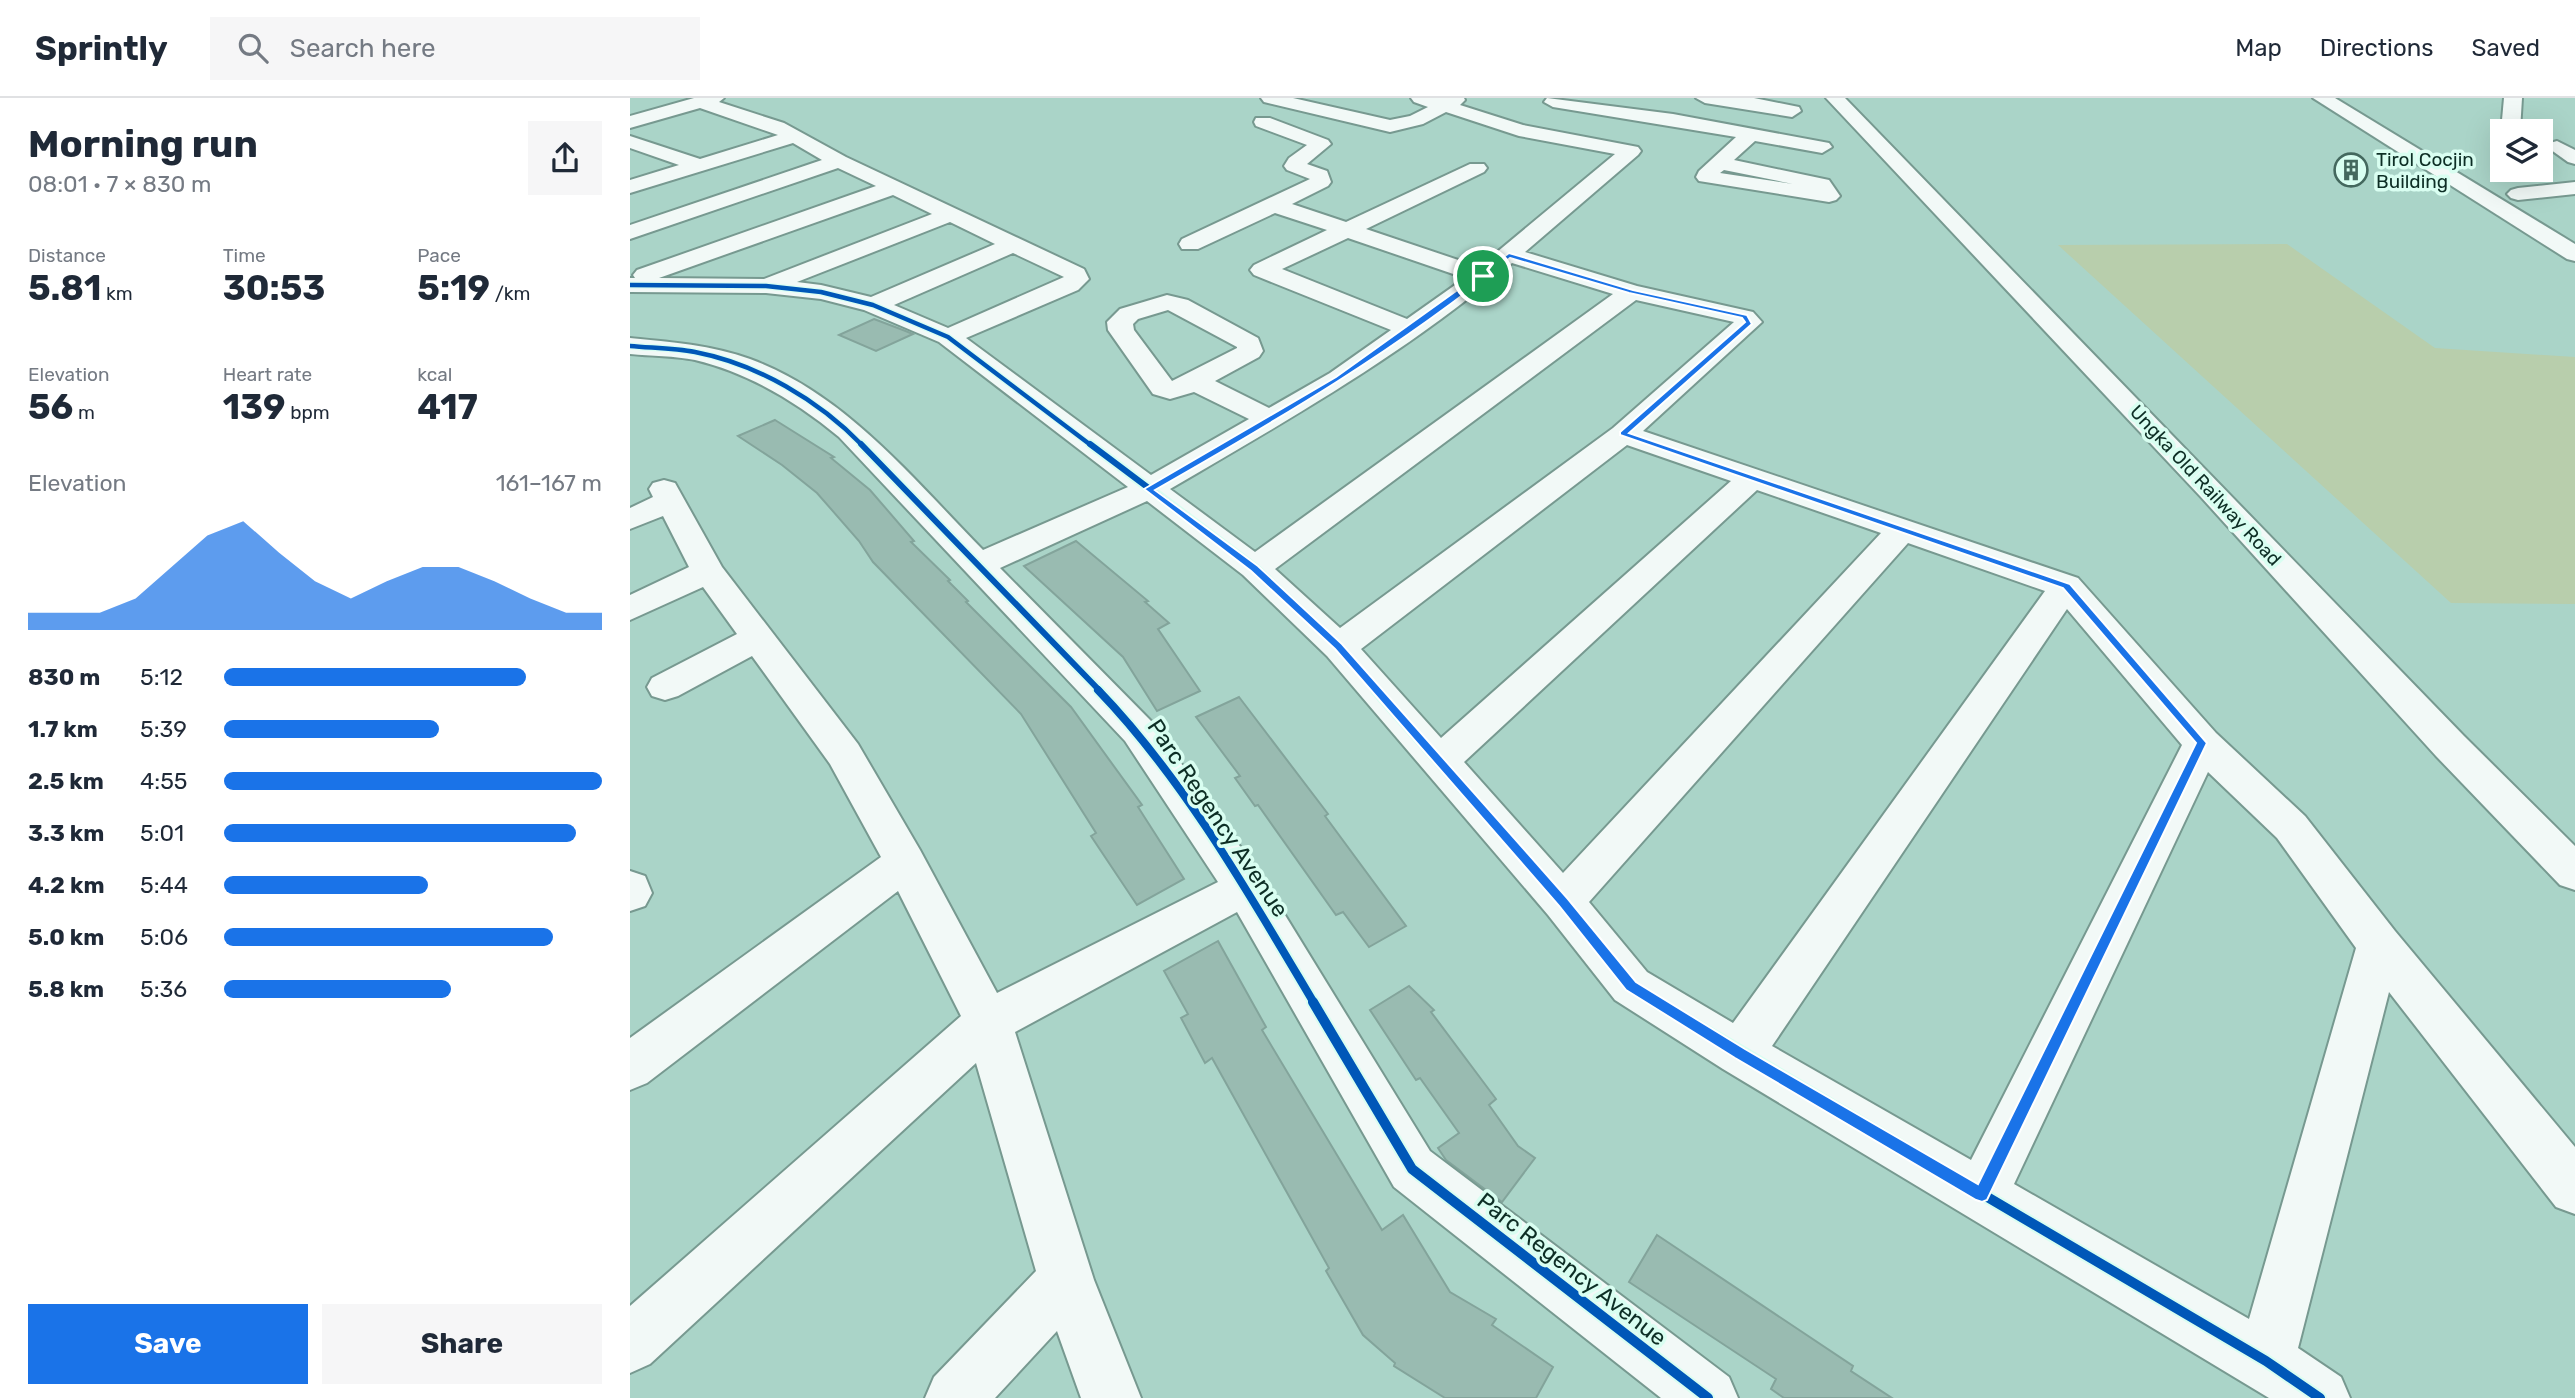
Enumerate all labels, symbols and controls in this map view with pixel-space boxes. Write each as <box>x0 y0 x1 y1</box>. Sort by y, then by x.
search box <box>210 17 700 80</box>
text: Sprintly <box>35 29 168 68</box>
icon: search <box>234 29 272 67</box>
text: Search here <box>290 33 436 64</box>
text: Map <box>2235 34 2282 62</box>
text: Directions <box>2320 34 2433 62</box>
text: Saved <box>2471 34 2540 62</box>
map controls <box>2490 119 2553 182</box>
button: layers <box>2490 119 2553 182</box>
text: Morning run <box>28 121 258 167</box>
button: share <box>528 121 602 195</box>
place label: Tirol Cocjin Building <box>2376 148 2474 193</box>
building icon: Tirol Cocjin Building <box>2332 151 2370 189</box>
text: 08:01 · 7 × 830 m <box>28 170 212 198</box>
text: Distance <box>28 244 106 267</box>
text: Time <box>223 244 266 267</box>
text: Pace <box>417 244 461 267</box>
pin <box>1453 246 1513 306</box>
icon: arrive <box>1464 257 1502 295</box>
text: 5.81 <box>28 267 101 309</box>
text: 30:53 <box>223 267 325 309</box>
text: 5:19 <box>417 267 490 309</box>
text: km <box>101 282 133 305</box>
text: /km <box>490 282 531 305</box>
text: Elevation <box>28 363 109 386</box>
text: Heart rate <box>223 363 312 386</box>
text: kcal <box>417 363 452 386</box>
text: 56 <box>28 386 73 428</box>
text: 139 <box>223 386 286 428</box>
text: 417 <box>417 386 478 428</box>
street label: Ungka Old Railway Road <box>2125 400 2286 570</box>
text: m <box>73 401 95 424</box>
text: bpm <box>286 401 330 424</box>
text: Elevation <box>28 469 127 497</box>
text: 161–167 m <box>496 469 602 497</box>
text: 830 m <box>28 663 100 691</box>
text: 5:12 <box>140 663 183 691</box>
street label: Parc Regency Avenue <box>1141 714 1295 922</box>
text: 1.7 km <box>28 715 98 743</box>
text: 5:39 <box>140 715 187 743</box>
text: 2.5 km <box>28 767 104 795</box>
text: 4:55 <box>140 767 188 795</box>
text: 3.3 km <box>28 819 104 847</box>
text: 5:01 <box>140 819 184 847</box>
text: 4.2 km <box>28 871 104 899</box>
text: 5:44 <box>140 871 188 899</box>
text: 5.0 km <box>28 923 104 951</box>
text: 5:06 <box>140 923 188 951</box>
text: 5.8 km <box>28 975 104 1003</box>
text: 5:36 <box>140 975 187 1003</box>
street label: Parc Regency Avenue <box>1472 1186 1672 1352</box>
button: Save <box>28 1304 308 1384</box>
button: Share <box>322 1304 602 1384</box>

